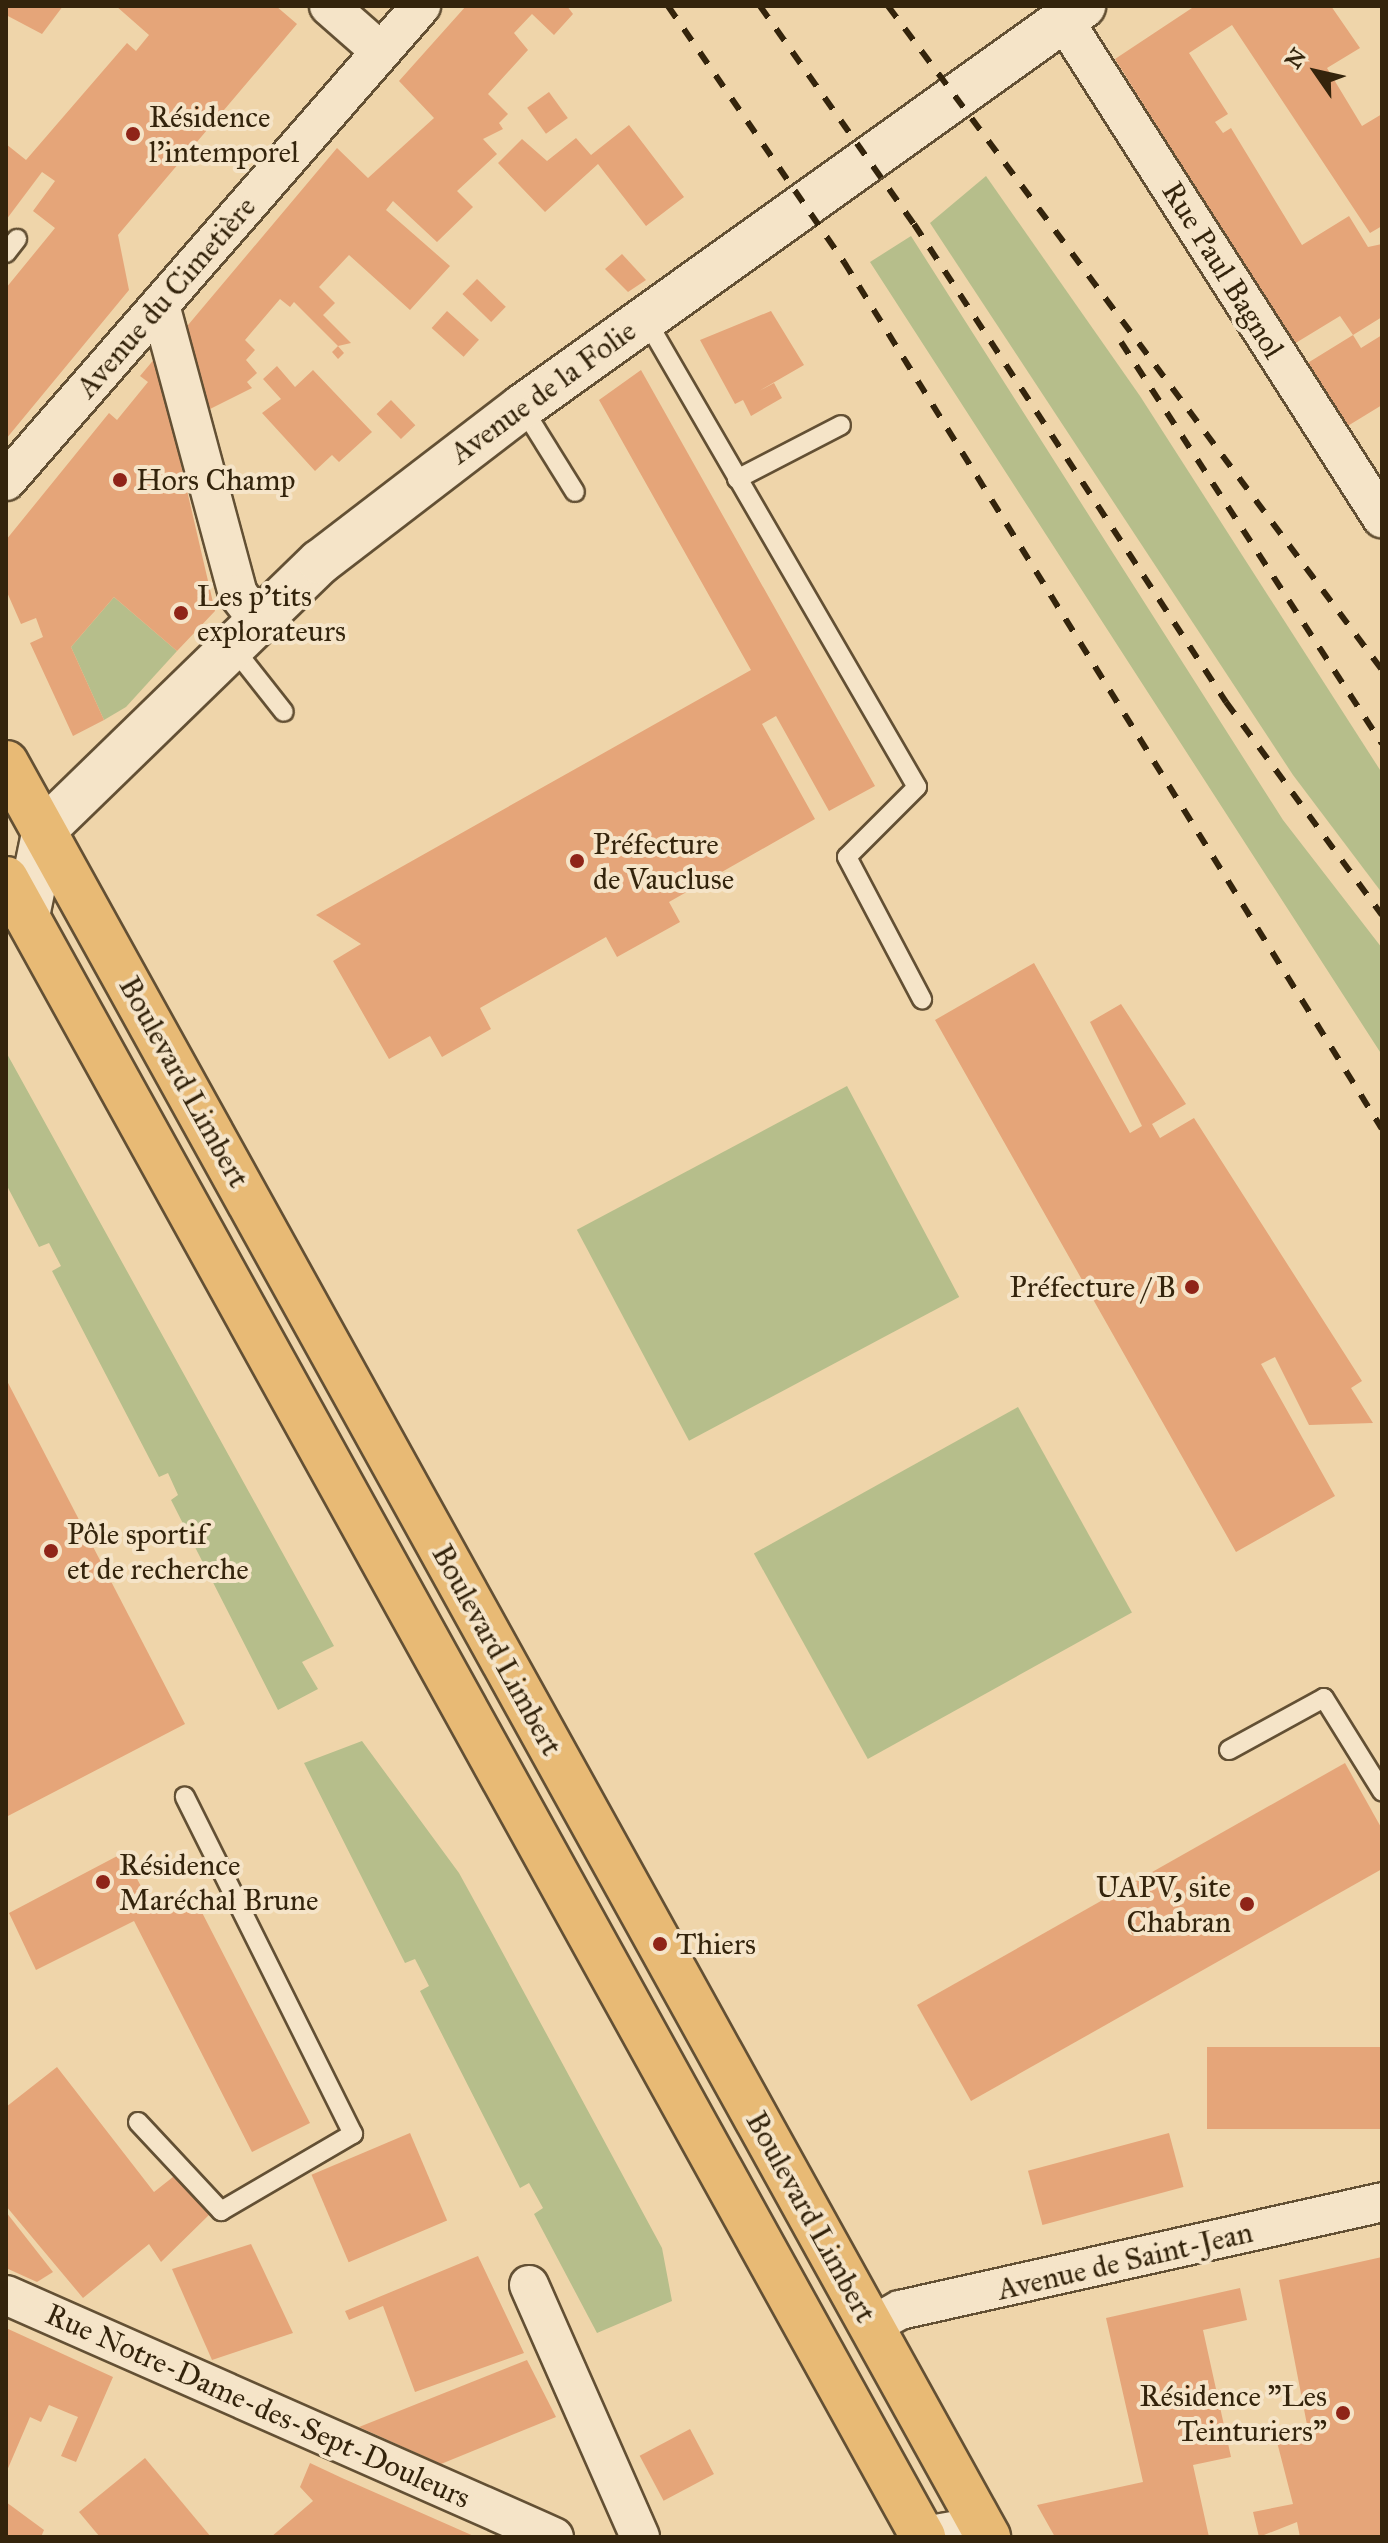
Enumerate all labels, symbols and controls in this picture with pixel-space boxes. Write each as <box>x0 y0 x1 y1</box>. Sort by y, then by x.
north arrow <box>1276 32 1356 112</box>
text: N <box>1279 43 1312 74</box>
place label: Résidence l'intemporel <box>149 99 299 170</box>
marker: Résidence l'intemporel <box>124 125 142 143</box>
street label: Rue Paul Bagnol <box>1154 175 1292 365</box>
street label: Avenue du Cimetière <box>69 189 263 405</box>
street label: Avenue de la Folie <box>443 313 643 471</box>
place label: Hors Champ <box>136 462 295 498</box>
marker: Hors Champ <box>111 471 129 489</box>
place label: Les p’tits explorateurs <box>197 578 346 648</box>
marker: Les p’tits explorateurs <box>172 604 190 622</box>
place label: Préfecture de Vaucluse <box>593 826 734 896</box>
marker: Préfecture de Vaucluse <box>568 852 586 870</box>
street label: Boulevard Limbert <box>111 970 257 1194</box>
place label: Préfecture / B <box>1009 1269 1176 1305</box>
marker: Préfecture / B <box>1183 1278 1201 1296</box>
place label: Pôle sportif et de recherche <box>67 1516 249 1586</box>
street label: Boulevard Limbert <box>424 1538 570 1762</box>
marker: Pôle sportif et de recherche <box>42 1542 60 1560</box>
place label: Résidence Maréchal Brune <box>119 1847 319 1918</box>
place label: UAPV, site Chabran <box>1096 1869 1231 1940</box>
marker: Résidence Maréchal Brune <box>94 1873 112 1891</box>
marker: UAPV, site Chabran <box>1238 1895 1256 1913</box>
place label: Thiers <box>676 1926 756 1962</box>
marker: Thiers <box>651 1935 669 1953</box>
street label: Boulevard Limbert <box>738 2105 884 2329</box>
street label: Avenue de Saint-Jean <box>994 2214 1256 2308</box>
street label: Rue Notre-Dame-des-Sept-Douleurs <box>40 2296 476 2516</box>
place label: Résidence "Les Teinturiers" <box>1140 2378 1327 2448</box>
marker: Résidence "Les Teinturiers" <box>1334 2404 1352 2422</box>

